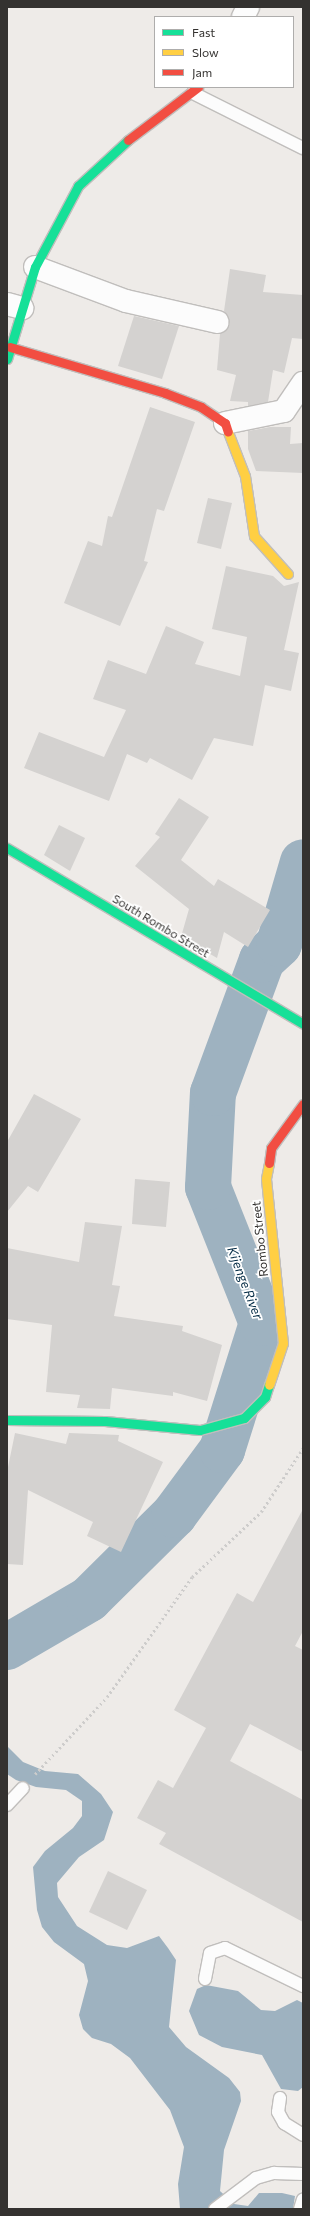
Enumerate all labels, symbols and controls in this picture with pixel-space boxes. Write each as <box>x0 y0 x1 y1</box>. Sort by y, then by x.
legend <box>154 16 294 88</box>
text: Fast <box>192 25 215 39</box>
text: Slow <box>192 45 219 59</box>
text: Jam <box>192 65 212 79</box>
street label: South Rombo Street <box>110 891 212 961</box>
street label: Rombo Street <box>249 1201 271 1277</box>
water label: Kijenge River <box>224 1244 266 1322</box>

